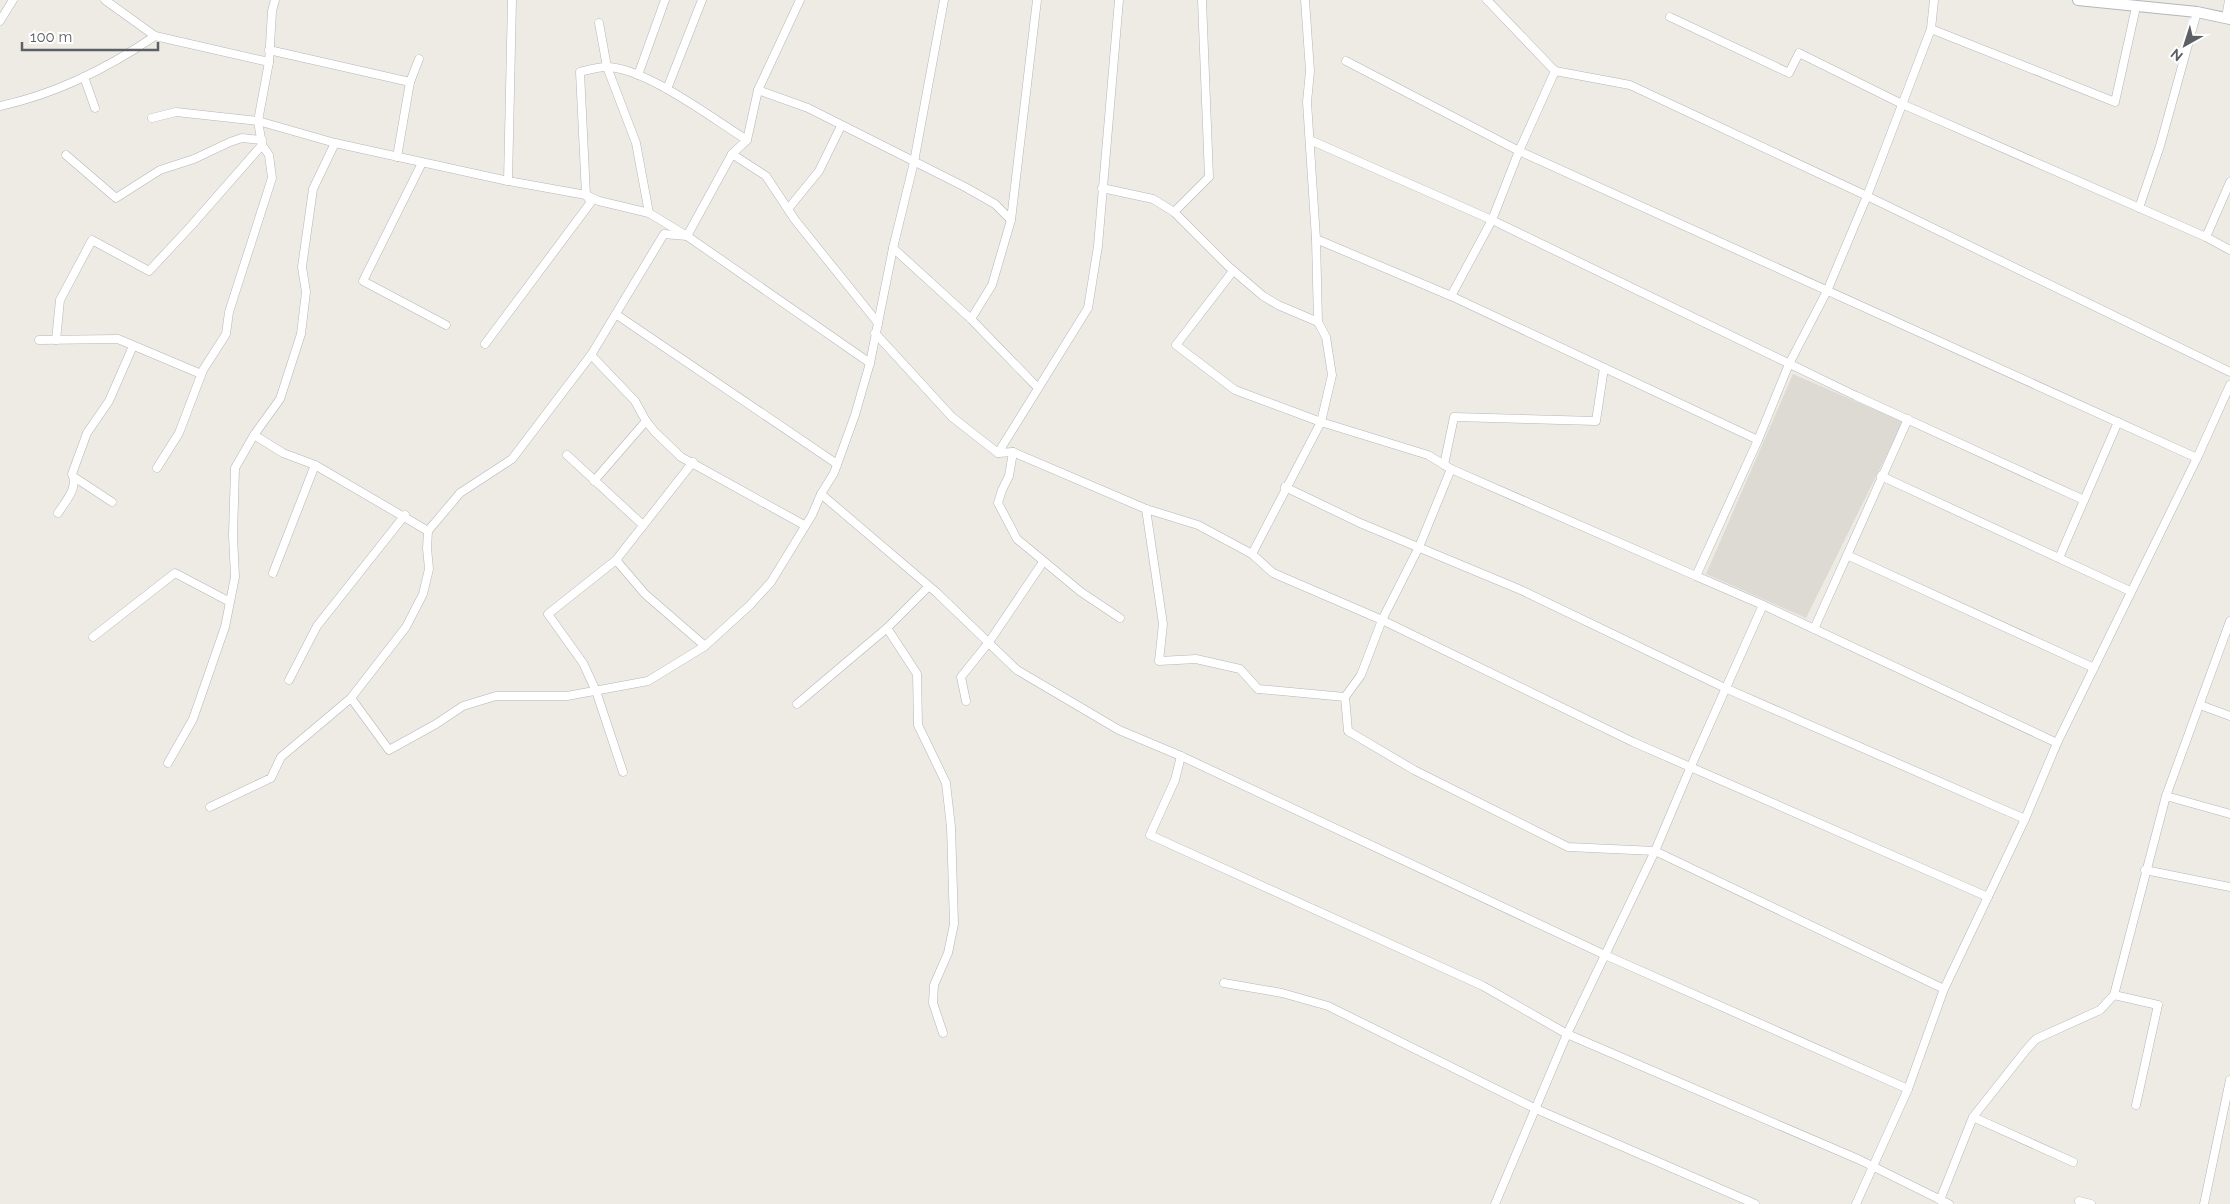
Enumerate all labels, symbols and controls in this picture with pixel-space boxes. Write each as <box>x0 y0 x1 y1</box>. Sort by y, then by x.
scale bar <box>22 20 159 52</box>
north arrow <box>2160 20 2210 70</box>
text: 100 m <box>30 28 72 46</box>
text: N <box>2168 46 2186 65</box>

